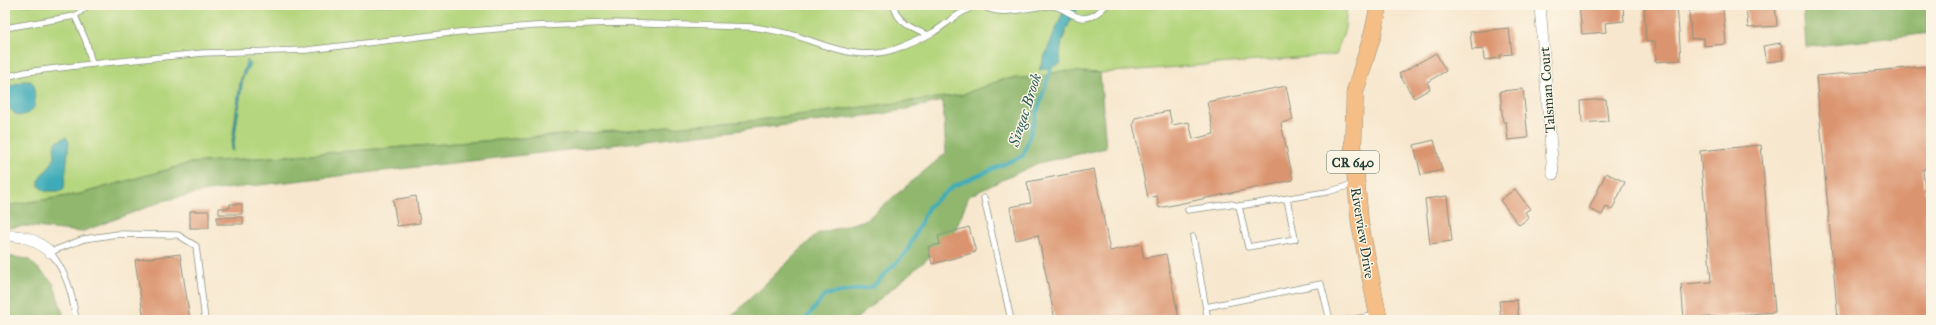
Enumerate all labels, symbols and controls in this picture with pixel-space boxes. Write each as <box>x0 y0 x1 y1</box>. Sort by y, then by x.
street label: Talsman Court <box>1536 46 1559 134</box>
water label: Singac Brook <box>1004 71 1045 150</box>
road number: CR 640 <box>1327 151 1379 173</box>
street label: Riverview Drive <box>1347 186 1378 280</box>

